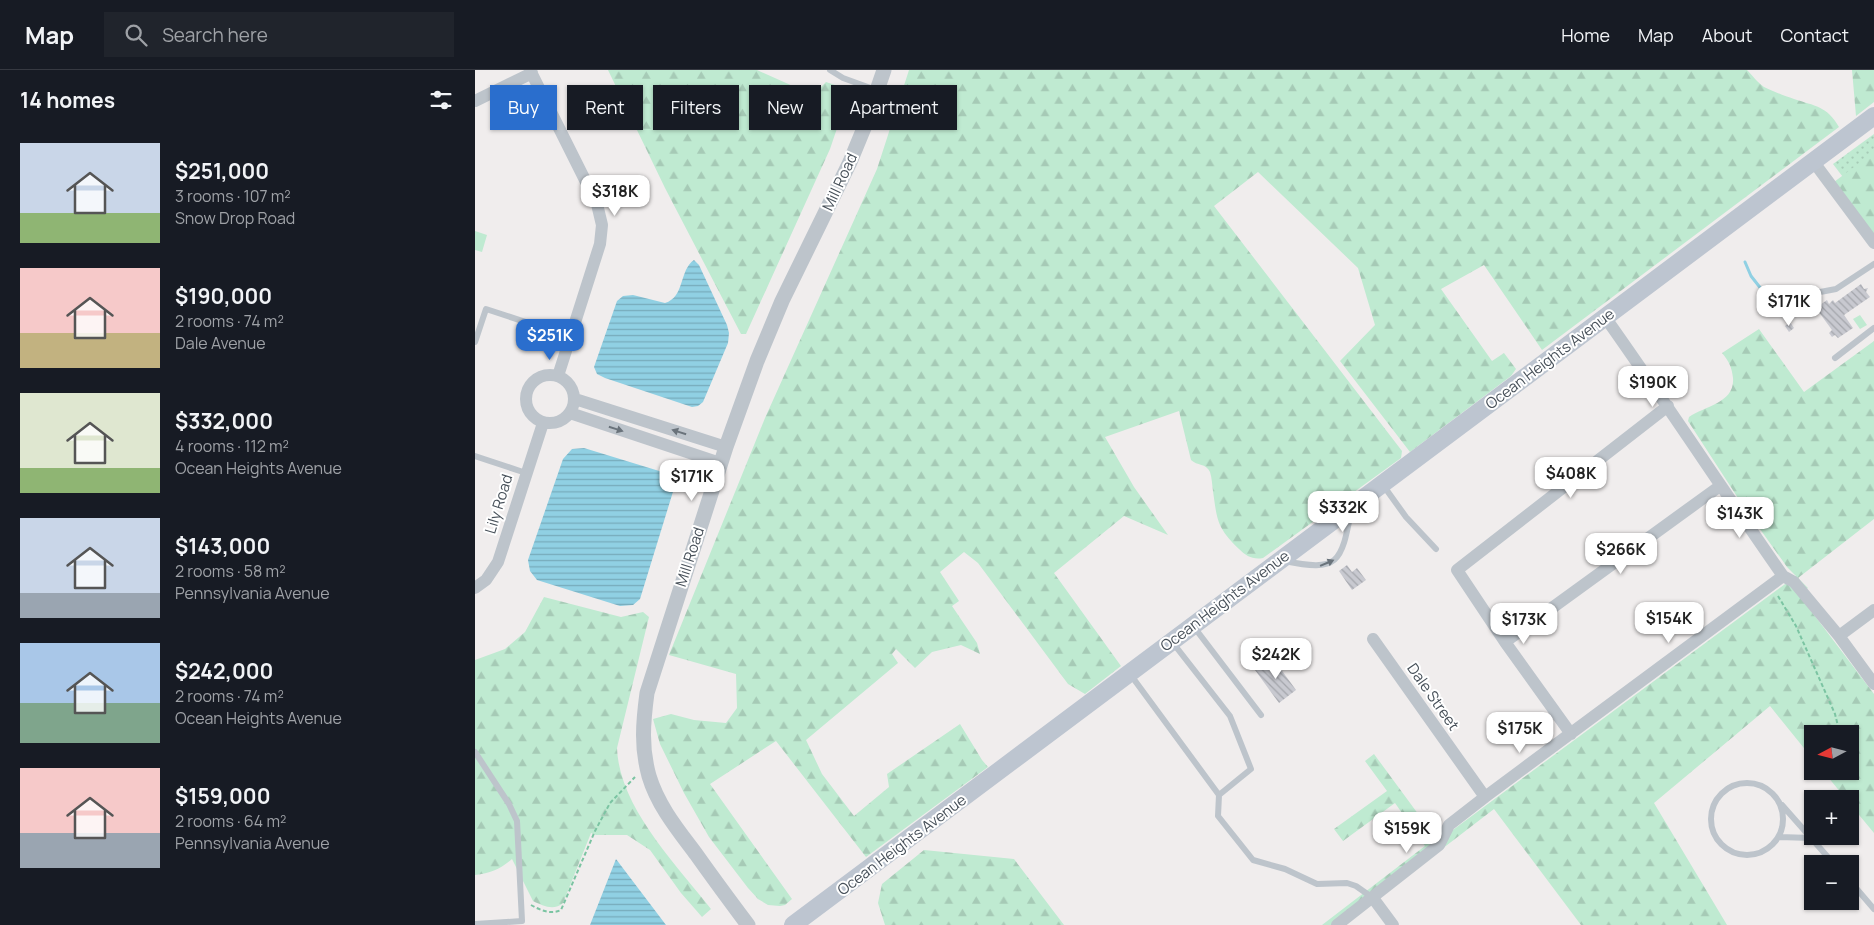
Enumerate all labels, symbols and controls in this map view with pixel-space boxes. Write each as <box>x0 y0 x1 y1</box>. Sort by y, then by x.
search box <box>104 12 454 57</box>
text: Map <box>25 18 74 51</box>
icon: search <box>122 21 150 49</box>
text: Search here <box>162 22 268 48</box>
text: Home <box>1561 23 1610 47</box>
text: Map <box>1638 23 1674 47</box>
text: About <box>1702 23 1752 47</box>
text: Contact <box>1780 23 1849 47</box>
chip: Buy <box>490 85 557 130</box>
chip: Rent <box>567 85 643 130</box>
chip: Filters <box>653 85 739 130</box>
chip: New <box>749 85 821 130</box>
chip: Apartment <box>831 85 957 130</box>
text: 14 homes <box>20 86 115 114</box>
icon: filters <box>427 86 455 114</box>
street label: Mill Road <box>817 149 862 214</box>
text: $251,000 <box>175 157 269 185</box>
icon: home <box>60 163 120 223</box>
pin: $318K <box>580 174 650 217</box>
text: $318K <box>592 180 638 202</box>
text: 3 rooms · 107 m² <box>175 185 291 207</box>
text: Snow Drop Road <box>175 207 295 229</box>
text: $190,000 <box>175 282 272 310</box>
pin: $171K <box>1754 284 1824 327</box>
icon: home <box>60 288 120 348</box>
text: $171K <box>1768 290 1810 312</box>
street label: Ocean Heights Avenue <box>1481 303 1619 414</box>
text: 2 rooms · 74 m² <box>175 310 284 332</box>
pin: $251K <box>515 318 585 361</box>
text: $251K <box>527 324 573 346</box>
text: Dale Avenue <box>175 332 266 354</box>
pin: $190K <box>1618 366 1688 408</box>
text: $190K <box>1629 371 1677 393</box>
text: $332,000 <box>175 407 273 435</box>
icon: home <box>60 413 120 473</box>
one-way arrow <box>609 425 624 433</box>
one-way arrow <box>671 428 686 436</box>
text: 4 rooms · 112 m² <box>175 435 289 457</box>
pin: $408K <box>1536 456 1606 499</box>
text: Ocean Heights Avenue <box>175 457 342 479</box>
pin: $171K <box>657 460 727 502</box>
text: $408K <box>1546 462 1596 484</box>
text: $171K <box>671 465 713 487</box>
street label: Lily Road <box>480 472 517 536</box>
pin: $332K <box>1308 490 1378 533</box>
text: $332K <box>1319 496 1367 518</box>
pin: $143K <box>1705 496 1775 539</box>
text: $143K <box>1717 502 1763 524</box>
street label: Mill Road <box>670 524 709 589</box>
text: $143,000 <box>175 532 270 560</box>
pin: $266K <box>1586 532 1656 575</box>
icon: home <box>60 538 120 598</box>
text: $266K <box>1596 538 1646 560</box>
street label: Ocean Heights Avenue <box>1156 545 1294 656</box>
one-way arrow <box>1320 558 1335 567</box>
text: 2 rooms · 58 m² <box>175 560 286 582</box>
text: Pennsylvania Avenue <box>175 582 330 604</box>
pin: $173K <box>1489 602 1559 645</box>
pin: $154K <box>1634 602 1704 644</box>
text: $154K <box>1646 607 1692 629</box>
text: $173K <box>1501 608 1547 630</box>
pin: $242K <box>1241 638 1311 680</box>
text: $242K <box>1252 643 1300 665</box>
text: $242,000 <box>175 657 273 685</box>
street label: Dale Street <box>1403 659 1464 735</box>
icon: home <box>60 663 120 723</box>
text: 2 rooms · 74 m² <box>175 685 284 707</box>
text: Ocean Heights Avenue <box>175 707 342 729</box>
pin: $175K <box>1485 712 1555 754</box>
text: $175K <box>1497 717 1543 739</box>
north arrow <box>1804 725 1859 780</box>
map controls <box>1804 725 1859 910</box>
text: $159,000 <box>175 782 270 810</box>
icon: home <box>60 788 120 848</box>
street label: Ocean Heights Avenue <box>833 789 971 900</box>
button: + <box>1804 790 1859 845</box>
text: 2 rooms · 64 m² <box>175 810 286 832</box>
pin: $159K <box>1372 812 1442 854</box>
text: $159K <box>1384 817 1430 839</box>
text: Pennsylvania Avenue <box>175 832 330 854</box>
button: − <box>1804 855 1859 910</box>

